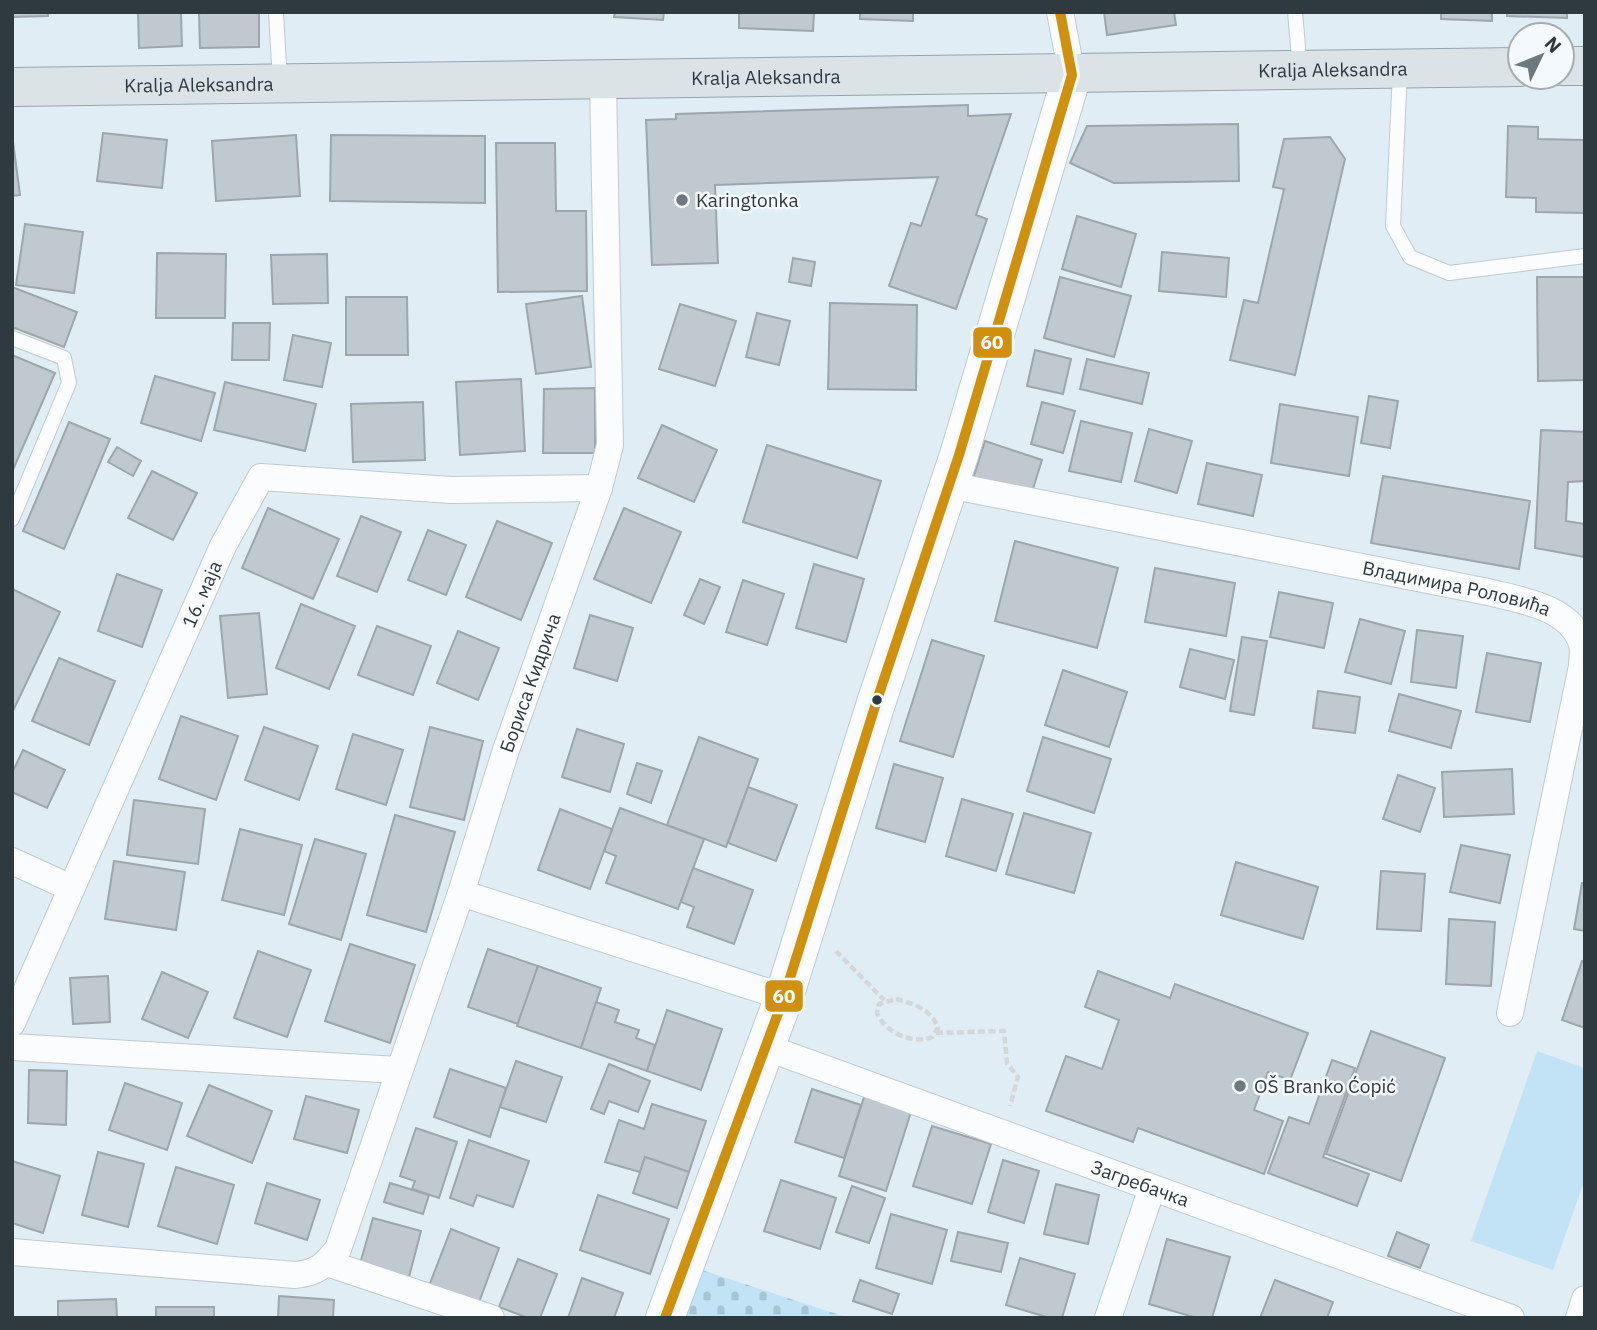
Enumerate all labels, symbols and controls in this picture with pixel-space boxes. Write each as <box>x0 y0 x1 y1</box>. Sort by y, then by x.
north arrow <box>1506 21 1576 91</box>
text: N <box>1540 31 1567 58</box>
street label: Kralja Aleksandra <box>1258 56 1408 82</box>
street label: Kralja Aleksandra <box>691 64 841 90</box>
street label: Kralja Aleksandra <box>124 72 274 98</box>
place label: Karingtonka <box>696 188 799 212</box>
marker: Karingtonka <box>674 192 690 208</box>
line badge: 60 <box>972 326 1013 359</box>
text: 60 <box>981 330 1003 354</box>
street label: Владимира Роловића <box>1360 555 1555 621</box>
street label: 16. маја <box>176 557 227 631</box>
street label: Бориса Kидрича <box>494 610 566 756</box>
unlabelled marker <box>870 693 884 707</box>
line badge: 60 <box>764 979 804 1013</box>
text: 60 <box>773 984 795 1008</box>
place label: OŠ Branko Ćopić <box>1254 1074 1396 1098</box>
marker: OŠ Branko Ćopić <box>1232 1078 1248 1094</box>
street label: Загребачка <box>1088 1154 1192 1212</box>

